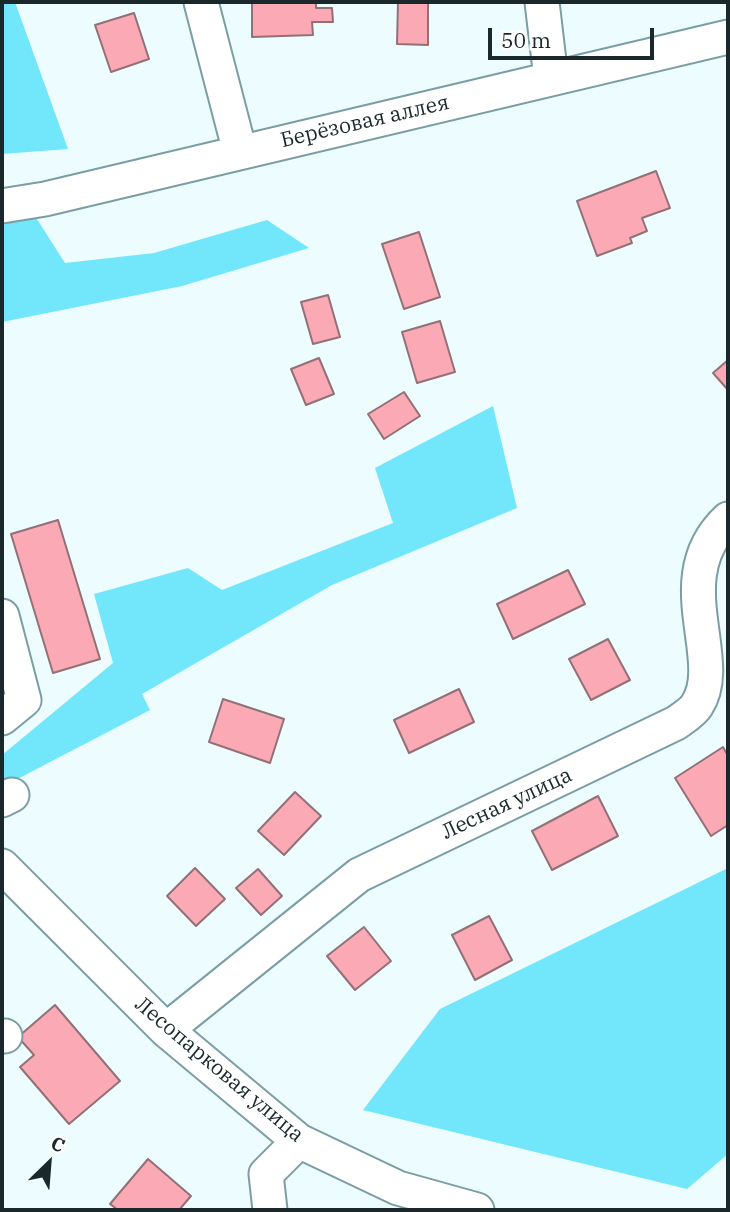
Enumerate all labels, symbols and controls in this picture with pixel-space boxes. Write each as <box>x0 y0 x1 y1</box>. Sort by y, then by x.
scale bar <box>492 14 658 58</box>
text: 50 m <box>501 26 551 54</box>
street label: Берёзовая аллея <box>278 90 452 154</box>
street label: Лесная улица <box>438 763 576 845</box>
street label: Лесопарковая улица <box>129 992 309 1148</box>
north arrow <box>14 1128 84 1198</box>
text: С <box>47 1130 69 1158</box>

